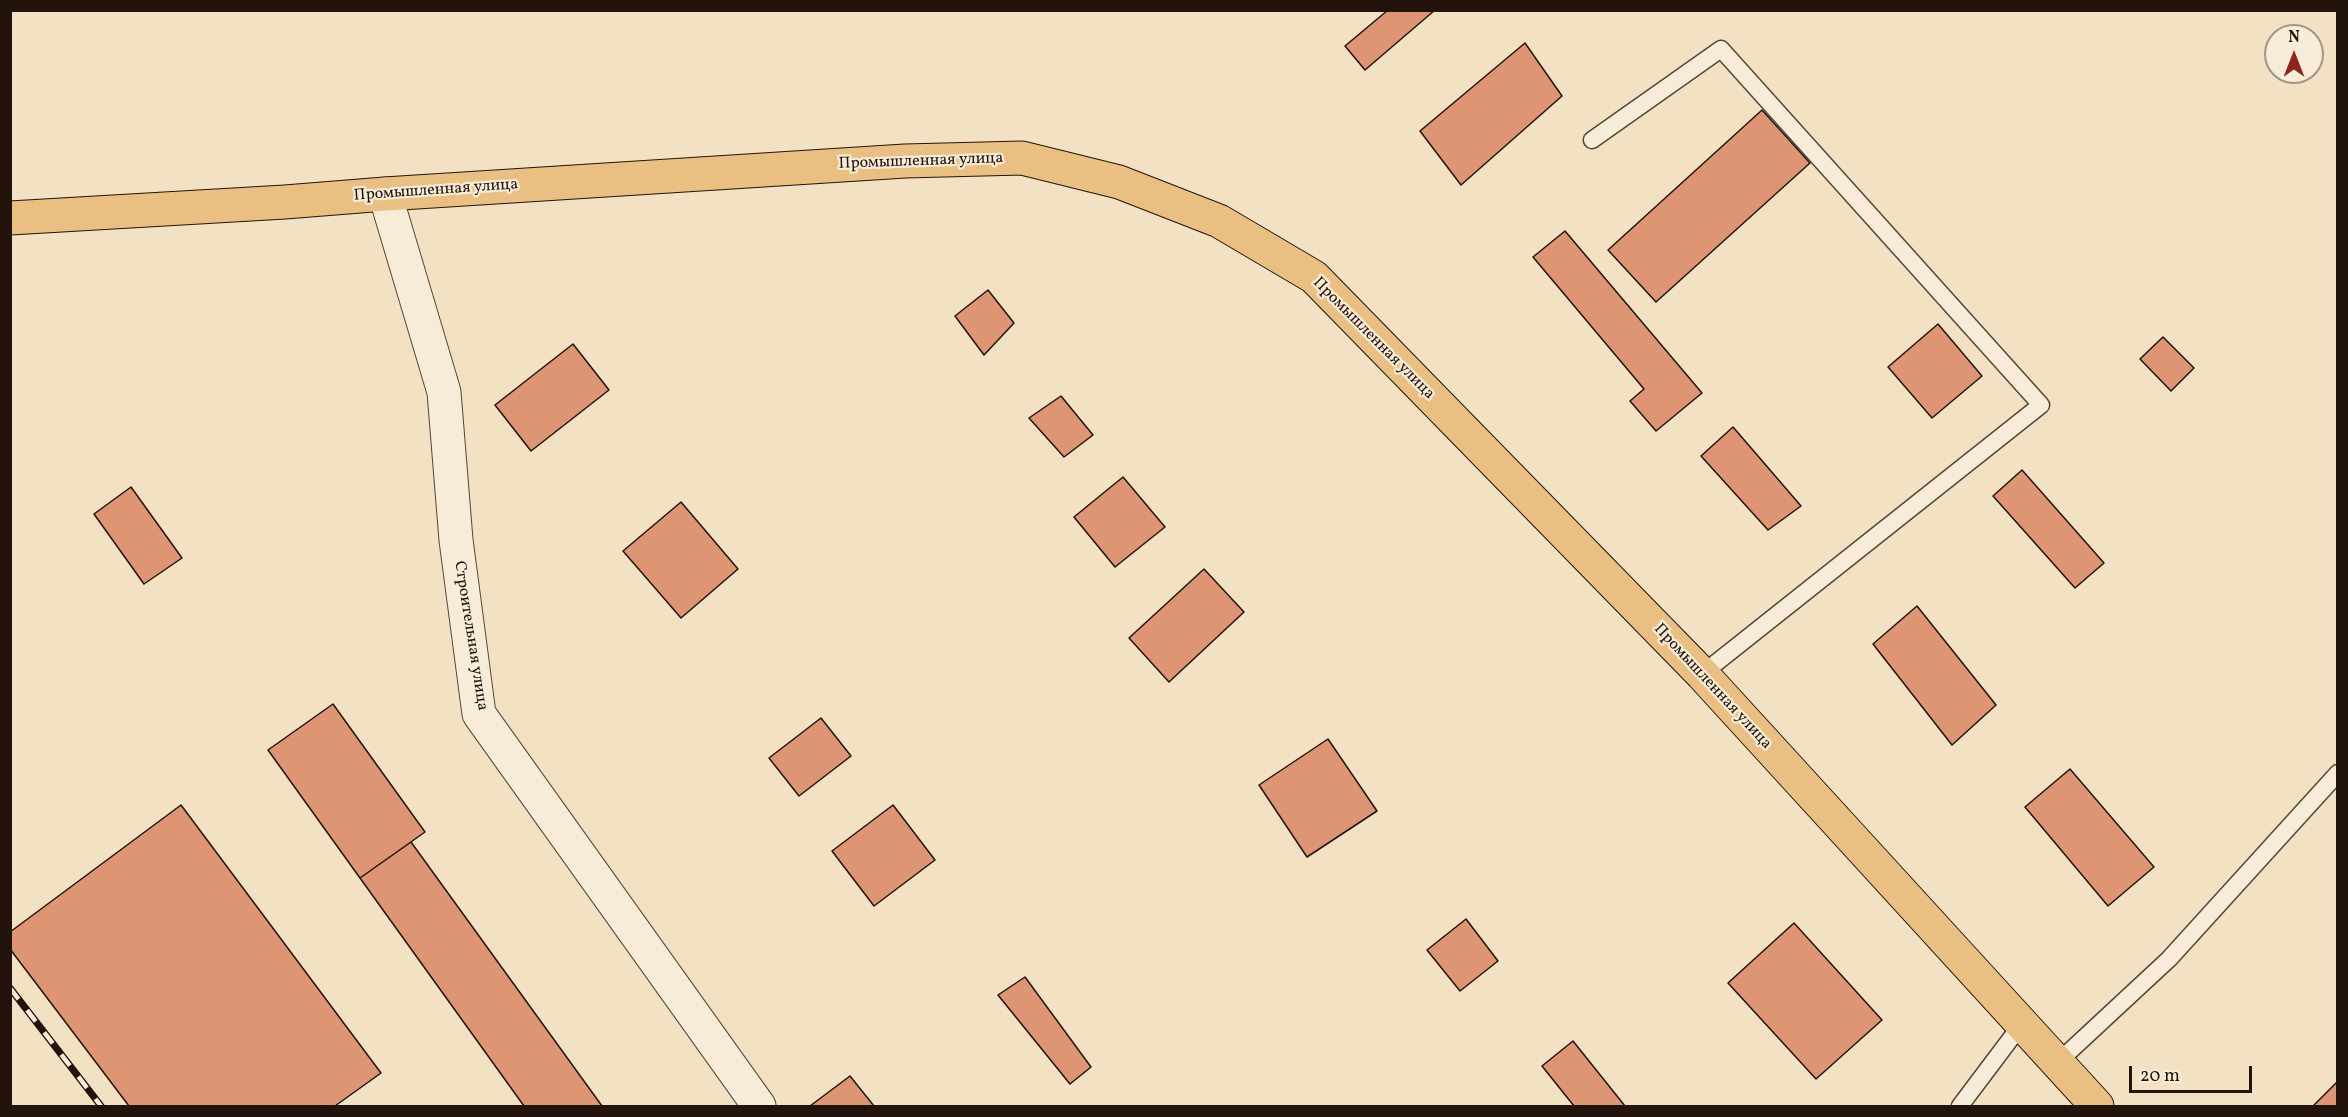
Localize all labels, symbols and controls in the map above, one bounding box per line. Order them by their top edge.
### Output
north arrow [2264,24,2324,84]
text: N [2288,27,2300,49]
street label: Промышленная улица [838,150,1004,174]
street label: Промышленная улица [353,176,519,206]
street label: Промышленная улица [1308,274,1438,404]
street label: Строительная улица [449,560,491,712]
street label: Промышленная улица [1649,620,1775,754]
scale bar [2132,1054,2255,1092]
text: 20 m [2140,1064,2180,1089]

